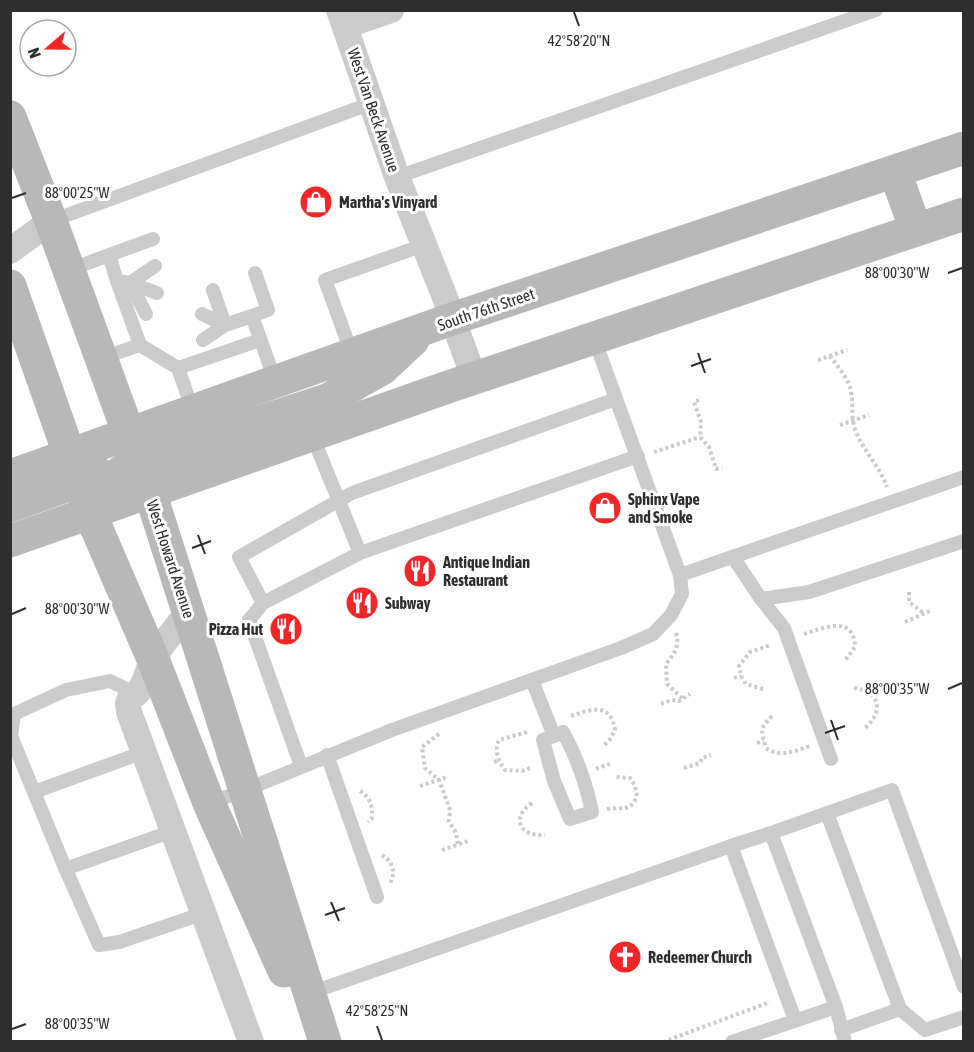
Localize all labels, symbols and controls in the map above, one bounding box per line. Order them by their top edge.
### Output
north arrow [18,18,78,78]
text: 42°58'20"N [548,32,610,49]
text: N [24,46,44,61]
street label: West Van Beck Avenue [344,46,404,174]
text: 88°00'25"W [45,184,109,201]
shop icon: Martha's Vinyard [298,184,334,220]
place label: Martha's Vinyard [339,193,438,211]
text: 88°00'30"W [865,264,929,281]
street label: South 76th Street [435,284,537,334]
shop icon: Sphinx Vape and Smoke [587,490,623,526]
place label: Sphinx Vape and Smoke [628,490,700,526]
street label: West Howard Avenue [143,498,199,620]
restaurant icon: Antique Indian Restaurant [402,553,438,589]
place label: Antique Indian Restaurant [442,553,530,589]
restaurant icon: Subway [344,585,380,621]
place label: Subway [385,594,431,612]
text: 88°00'30"W [45,600,109,617]
restaurant icon: Pizza Hut [268,611,304,647]
place label: Pizza Hut [209,620,263,638]
text: 88°00'35"W [865,680,929,697]
church icon: Redeemer Church [607,939,643,975]
place label: Redeemer Church [648,948,752,966]
text: 42°58'25"N [346,1002,408,1019]
text: 88°00'35"W [45,1015,109,1032]

